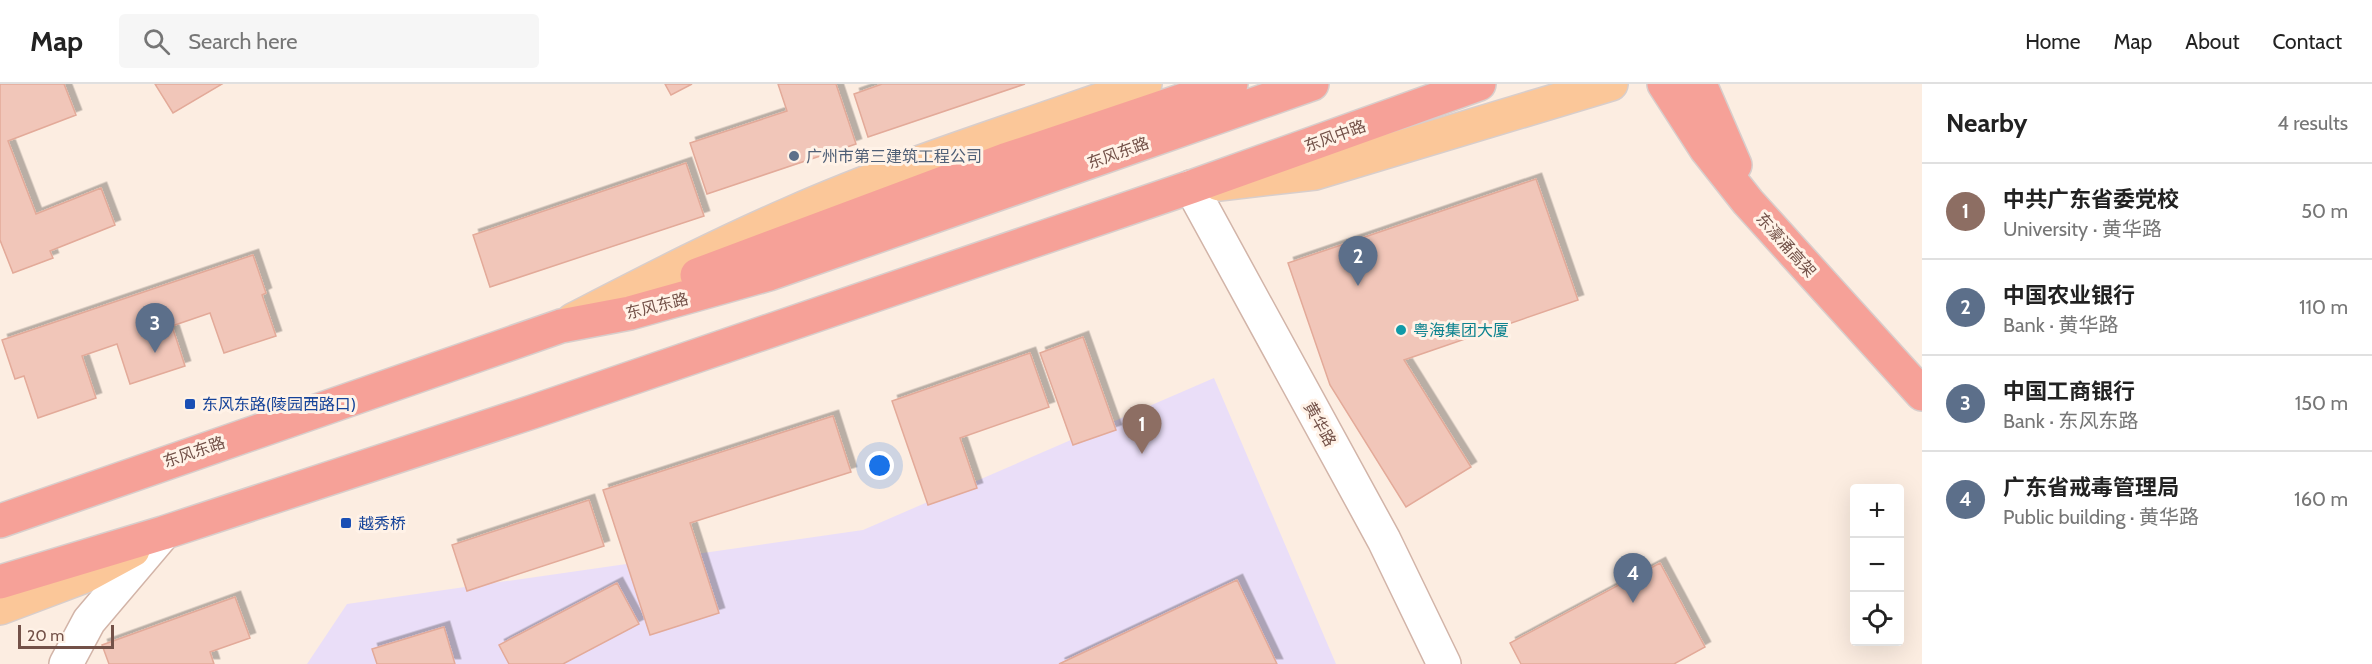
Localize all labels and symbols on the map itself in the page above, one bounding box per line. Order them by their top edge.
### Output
street label: 东风中路 [1302,116,1368,156]
street label: 东风东路 [1085,133,1151,173]
place label: 广州市第三建筑工程公司 [806,147,982,166]
marker: 广州市第三建筑工程公司 [787,149,801,163]
street label: 东濠涌高架 [1752,209,1820,281]
pin: 2 [1338,236,1378,286]
street label: 东风东路 [624,289,690,323]
pin: 3 [136,304,174,353]
place label: 粤海集团大厦 [1413,321,1509,340]
marker: 粤海集团大厦 [1394,323,1408,337]
place label: 东风东路(陵园西路口) [202,395,356,414]
marker: 东风东路(陵园西路口) [183,397,197,411]
street label: 黄华路 [1300,398,1340,450]
pin: 1 [1122,404,1162,454]
street label: 东风东路 [161,433,227,471]
your location [865,451,894,480]
place label: 越秀桥 [358,514,406,533]
marker: 越秀桥 [339,516,353,530]
pin: 4 [1614,554,1652,603]
scale bar [18,622,114,650]

